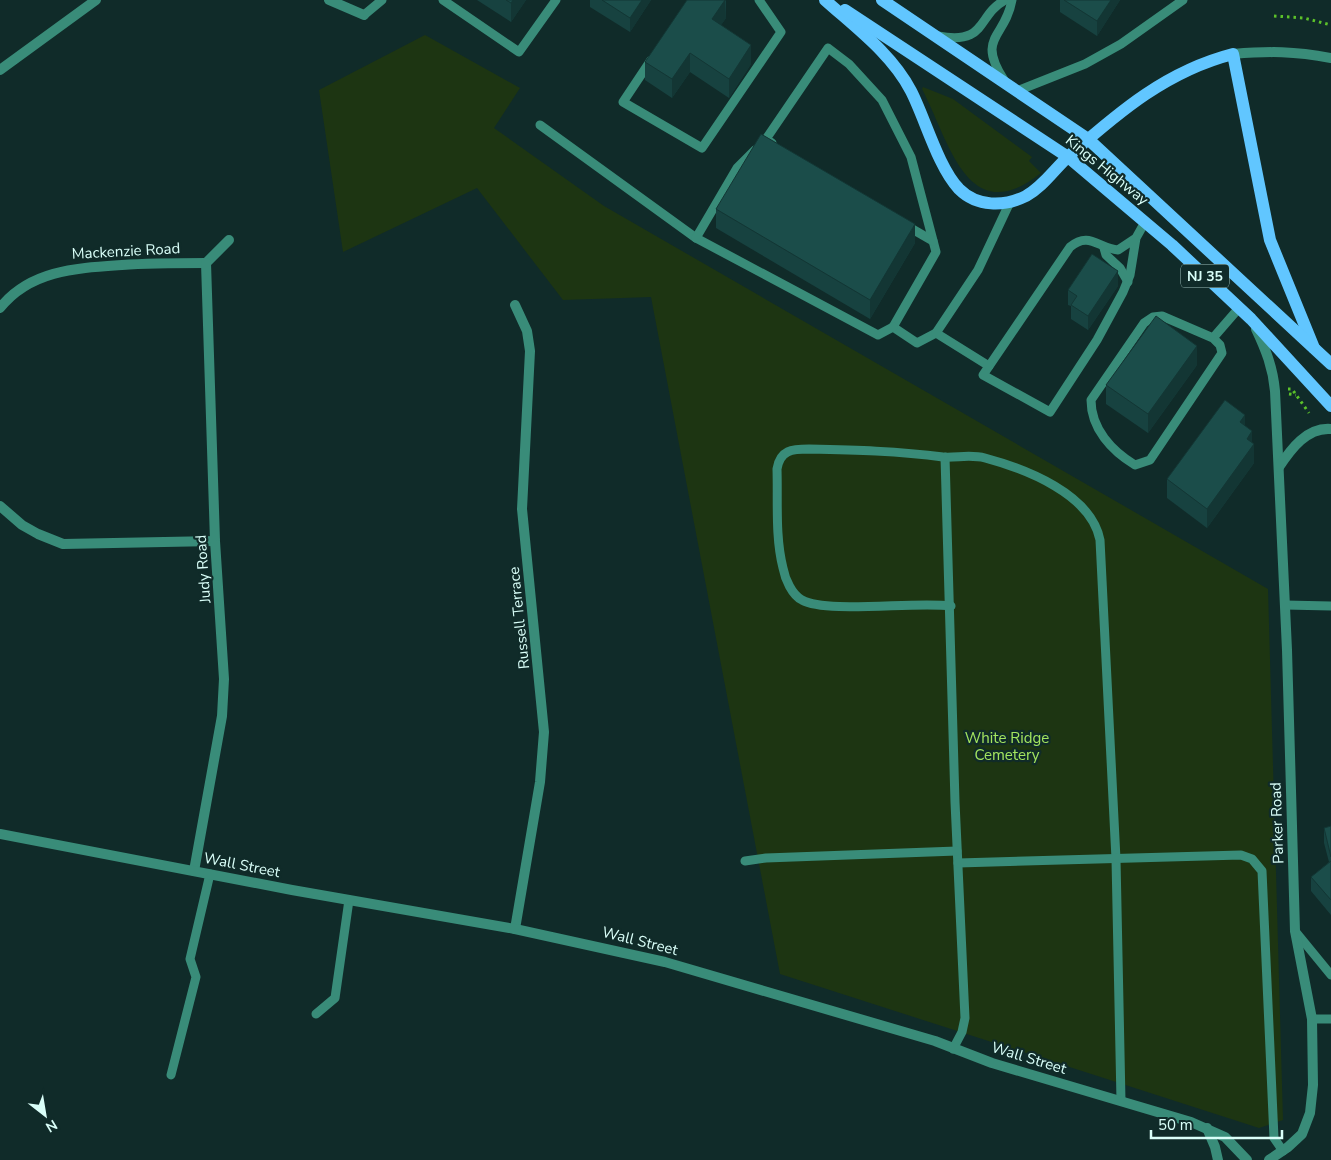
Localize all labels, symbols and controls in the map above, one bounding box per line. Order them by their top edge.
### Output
street label: Kings Highway [1061,130,1153,210]
street label: Mackenzie Road [71,238,181,264]
road number: NJ 35 [1181,264,1229,288]
street label: Judy Road [191,534,215,605]
street label: Russell Terrace [504,566,534,670]
park label: White Ridge Cemetery [965,728,1049,765]
street label: Parker Road [1266,782,1288,864]
street label: Wall Street [202,848,283,882]
street label: Wall Street [600,922,681,960]
street label: Wall Street [989,1037,1070,1079]
north arrow [20,1090,70,1140]
scale bar [1151,1108,1282,1140]
text: N [42,1115,61,1137]
text: 50 m [1158,1115,1193,1135]

